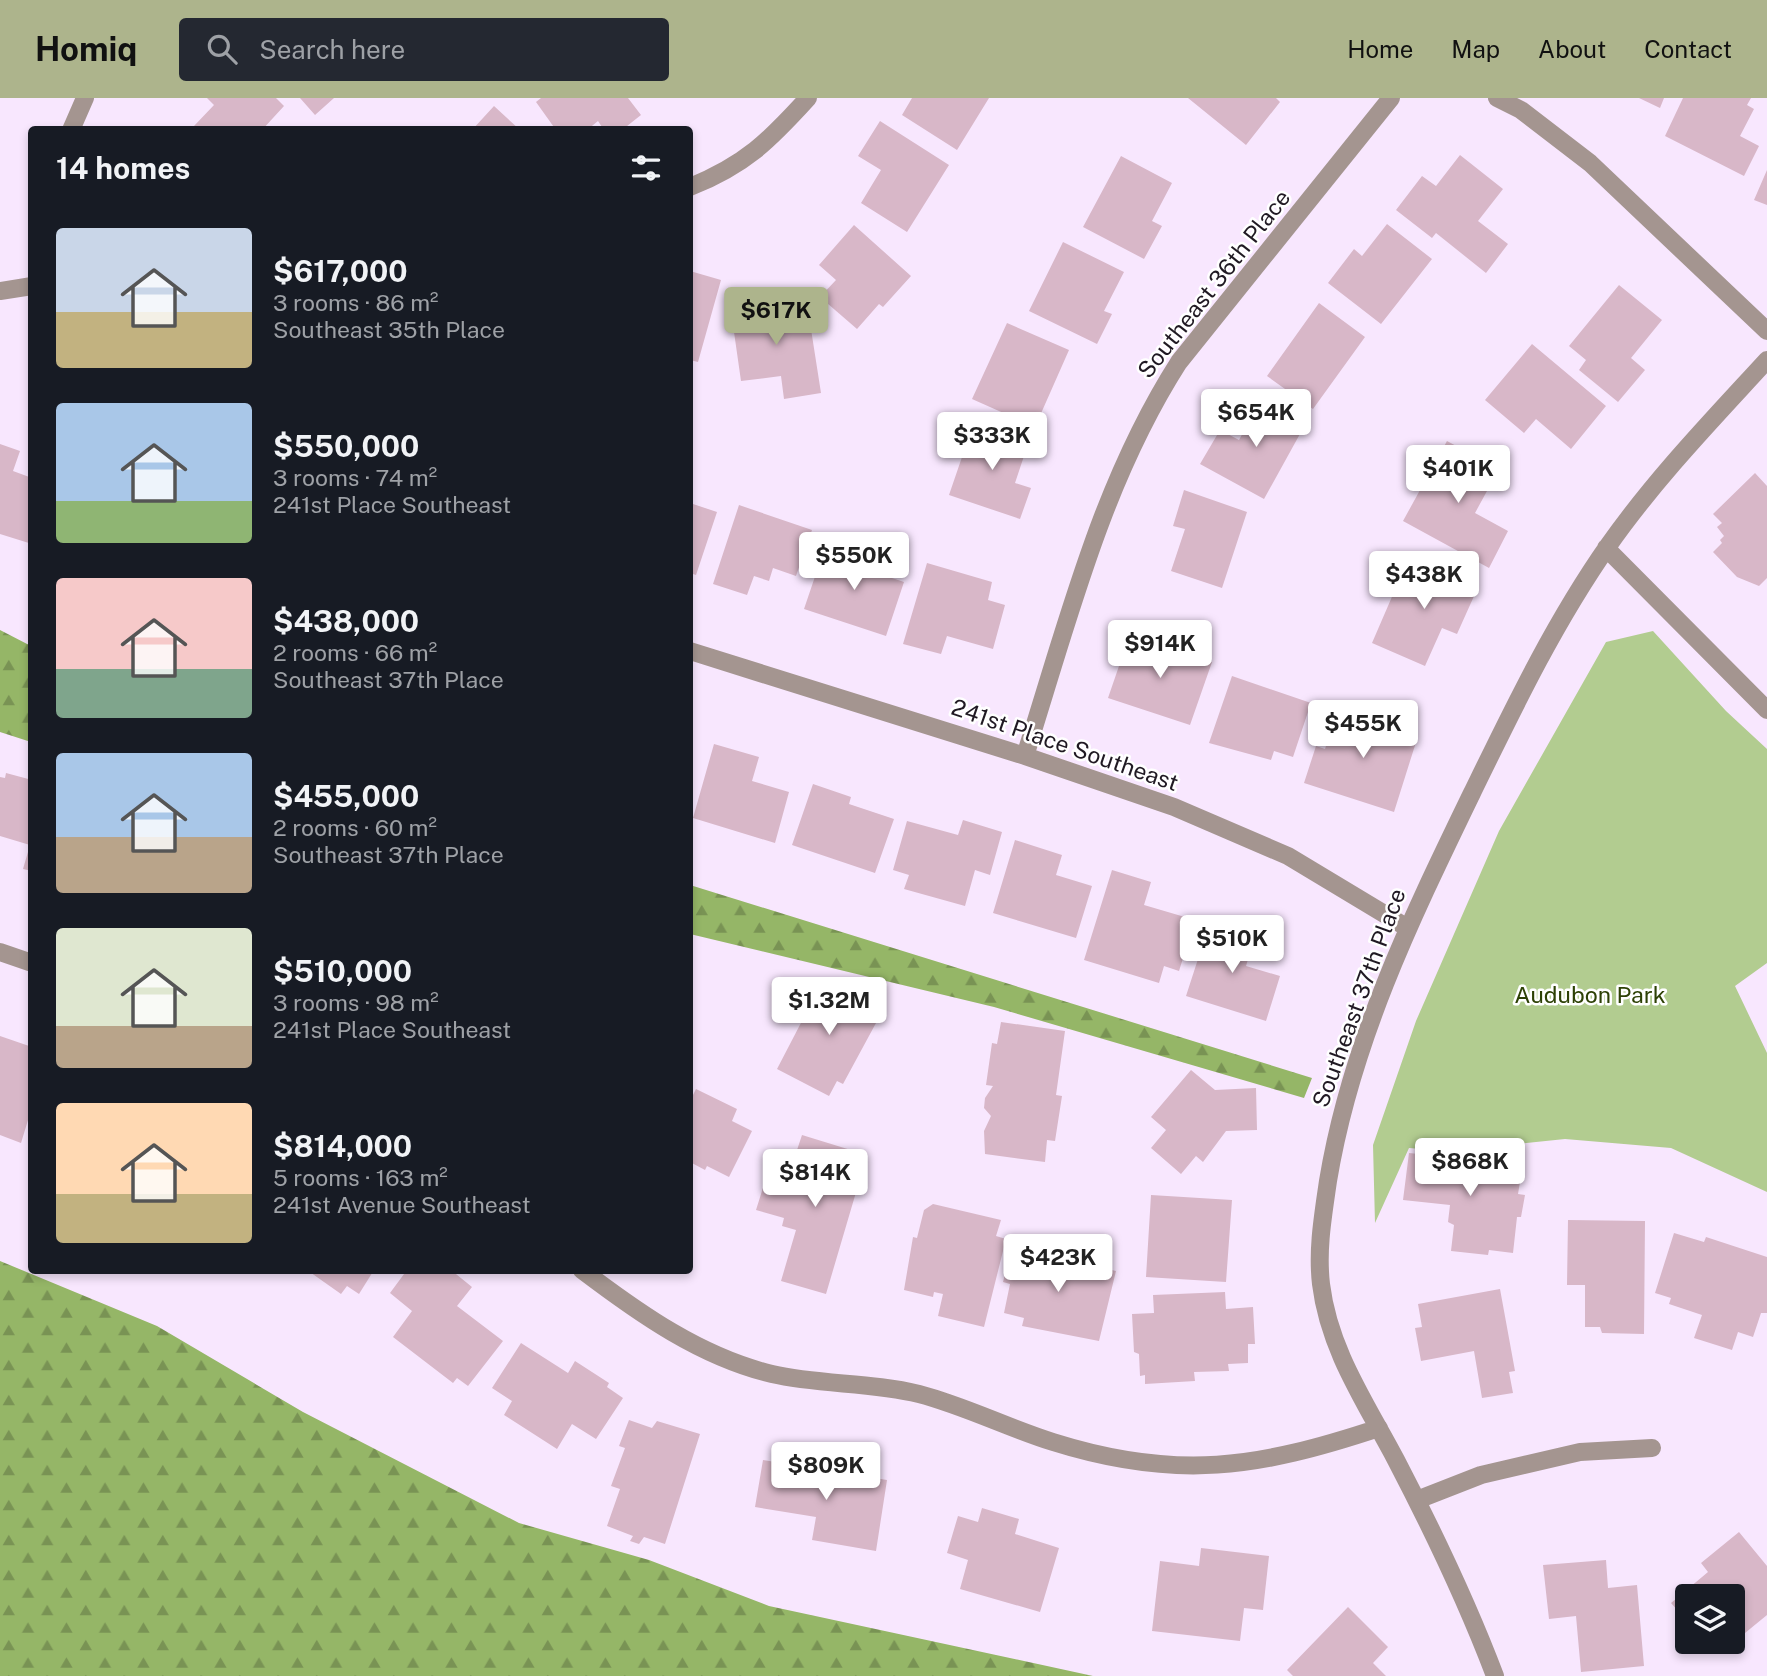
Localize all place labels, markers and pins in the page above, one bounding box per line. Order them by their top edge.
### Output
pin: $617K [727,288,825,347]
pin: $654K [1207,390,1305,449]
pin: $333K [943,412,1041,472]
pin: $401K [1409,446,1507,505]
pin: $550K [805,532,903,592]
pin: $438K [1375,552,1473,611]
pin: $914K [1111,620,1209,680]
pin: $455K [1314,700,1412,760]
pin: $510K [1183,916,1281,975]
pin: $1.32M [772,978,886,1037]
pin: $868K [1421,1138,1519,1198]
pin: $814K [766,1150,864,1209]
pin: $423K [1009,1234,1107,1294]
pin: $809K [777,1442,875,1502]

